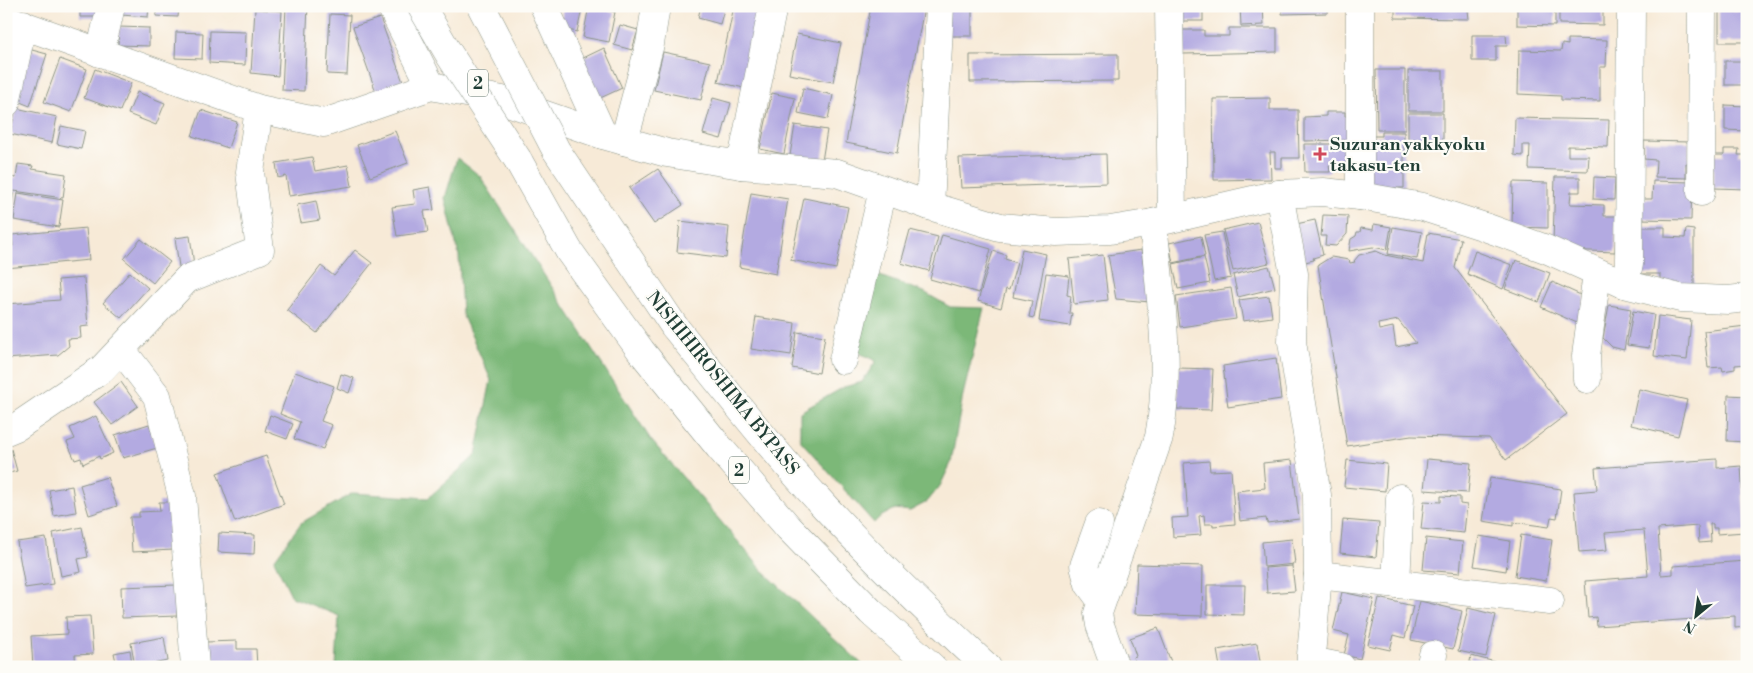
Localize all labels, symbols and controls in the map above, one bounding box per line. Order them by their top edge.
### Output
road number: 2 [468,70,488,96]
place label: Suzuran yakkyoku takasu-ten [1330,133,1485,177]
marker: Suzuran yakkyoku takasu-ten [1314,148,1326,160]
street label: NISHIHIROSHIMA BYPASS [641,287,804,480]
road number: 2 [729,456,749,484]
north arrow [1670,590,1720,640]
text: N [1681,616,1699,637]

